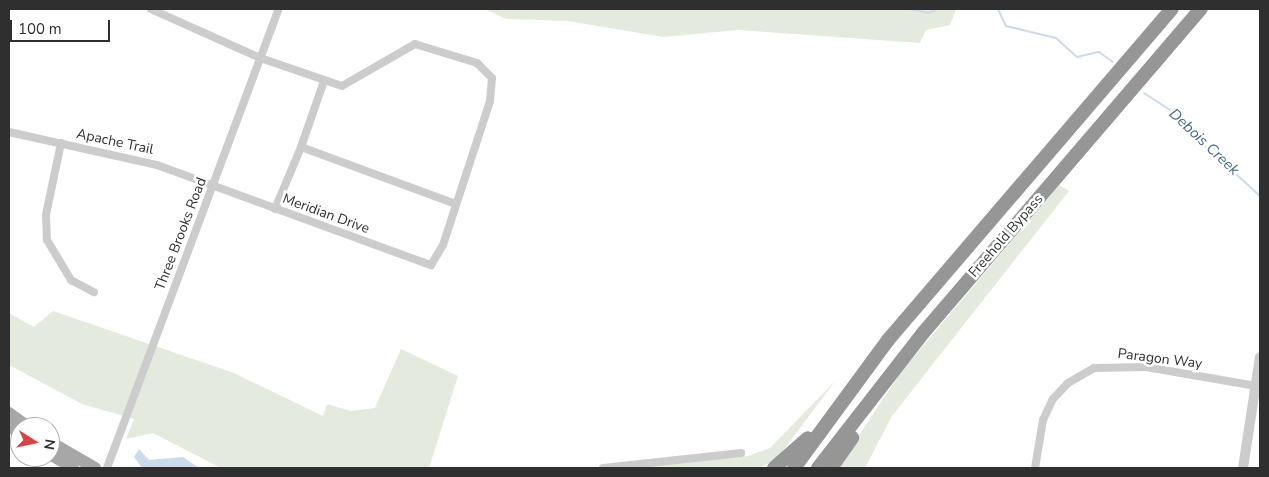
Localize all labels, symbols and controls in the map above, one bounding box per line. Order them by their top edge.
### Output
scale bar [12,10,112,42]
text: 100 m [18,19,62,39]
water label: Debois Creek [1165,105,1243,179]
street label: Apache Trail [75,126,155,158]
street label: Three Brooks Road [152,175,210,293]
street label: Meridian Drive [280,191,372,237]
street label: Freehold Bypass [965,191,1047,281]
street label: Paragon Way [1117,345,1203,373]
north arrow [10,417,60,467]
text: N [39,438,60,451]

